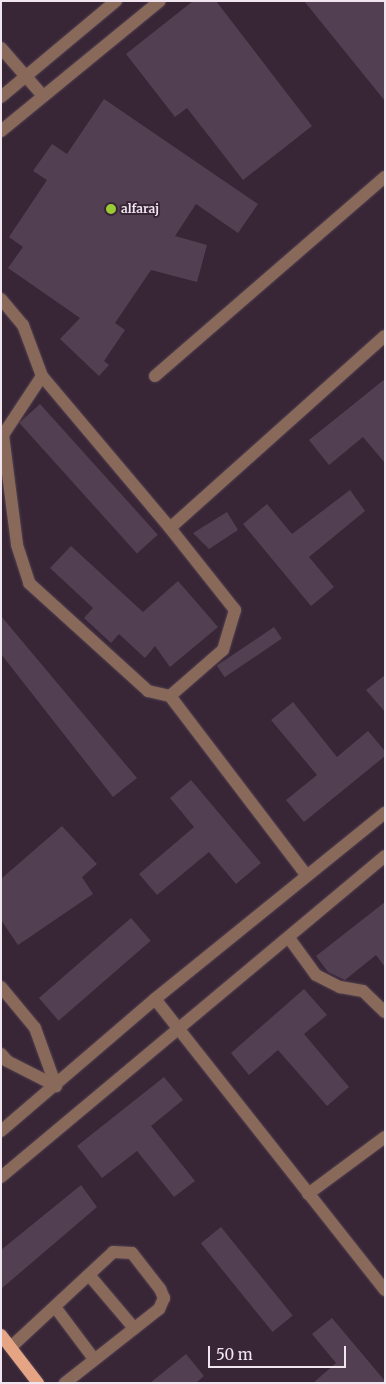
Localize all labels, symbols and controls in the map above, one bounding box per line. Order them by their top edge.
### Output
place label: alfaraj [121,202,159,216]
marker: alfaraj [105,203,117,215]
scale bar [211,1336,348,1368]
text: 50 m [216,1345,253,1364]

